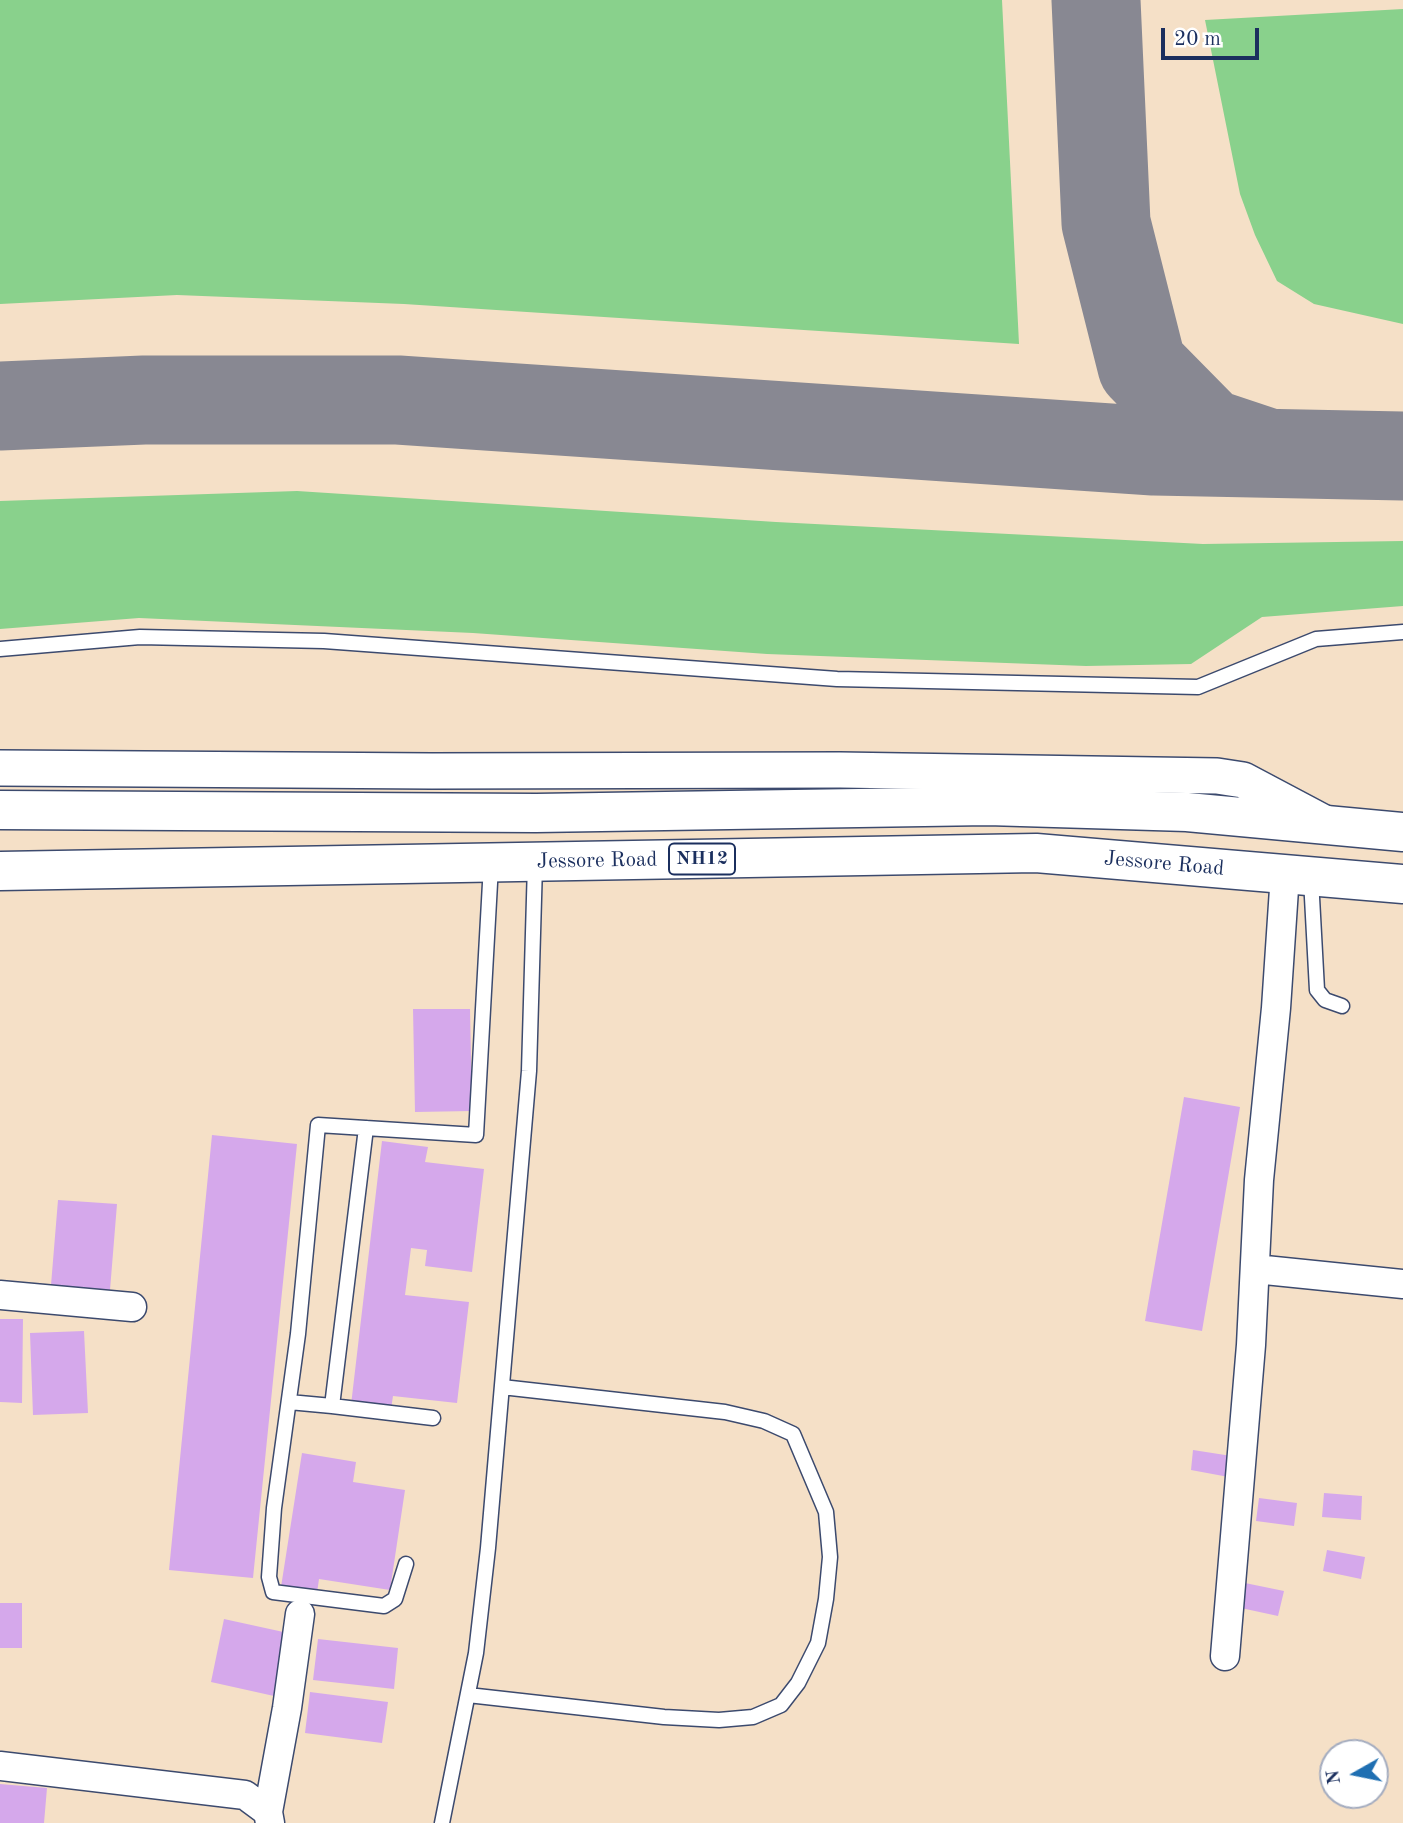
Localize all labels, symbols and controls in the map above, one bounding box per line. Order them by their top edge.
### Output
scale bar [1165,14,1263,58]
text: 20 m [1174,29,1221,50]
road number: NH12 [669,844,735,874]
street label: Jessore Road [1103,846,1225,882]
street label: Jessore Road [536,847,658,875]
north arrow [1319,1739,1389,1809]
text: N [1324,1768,1345,1786]

